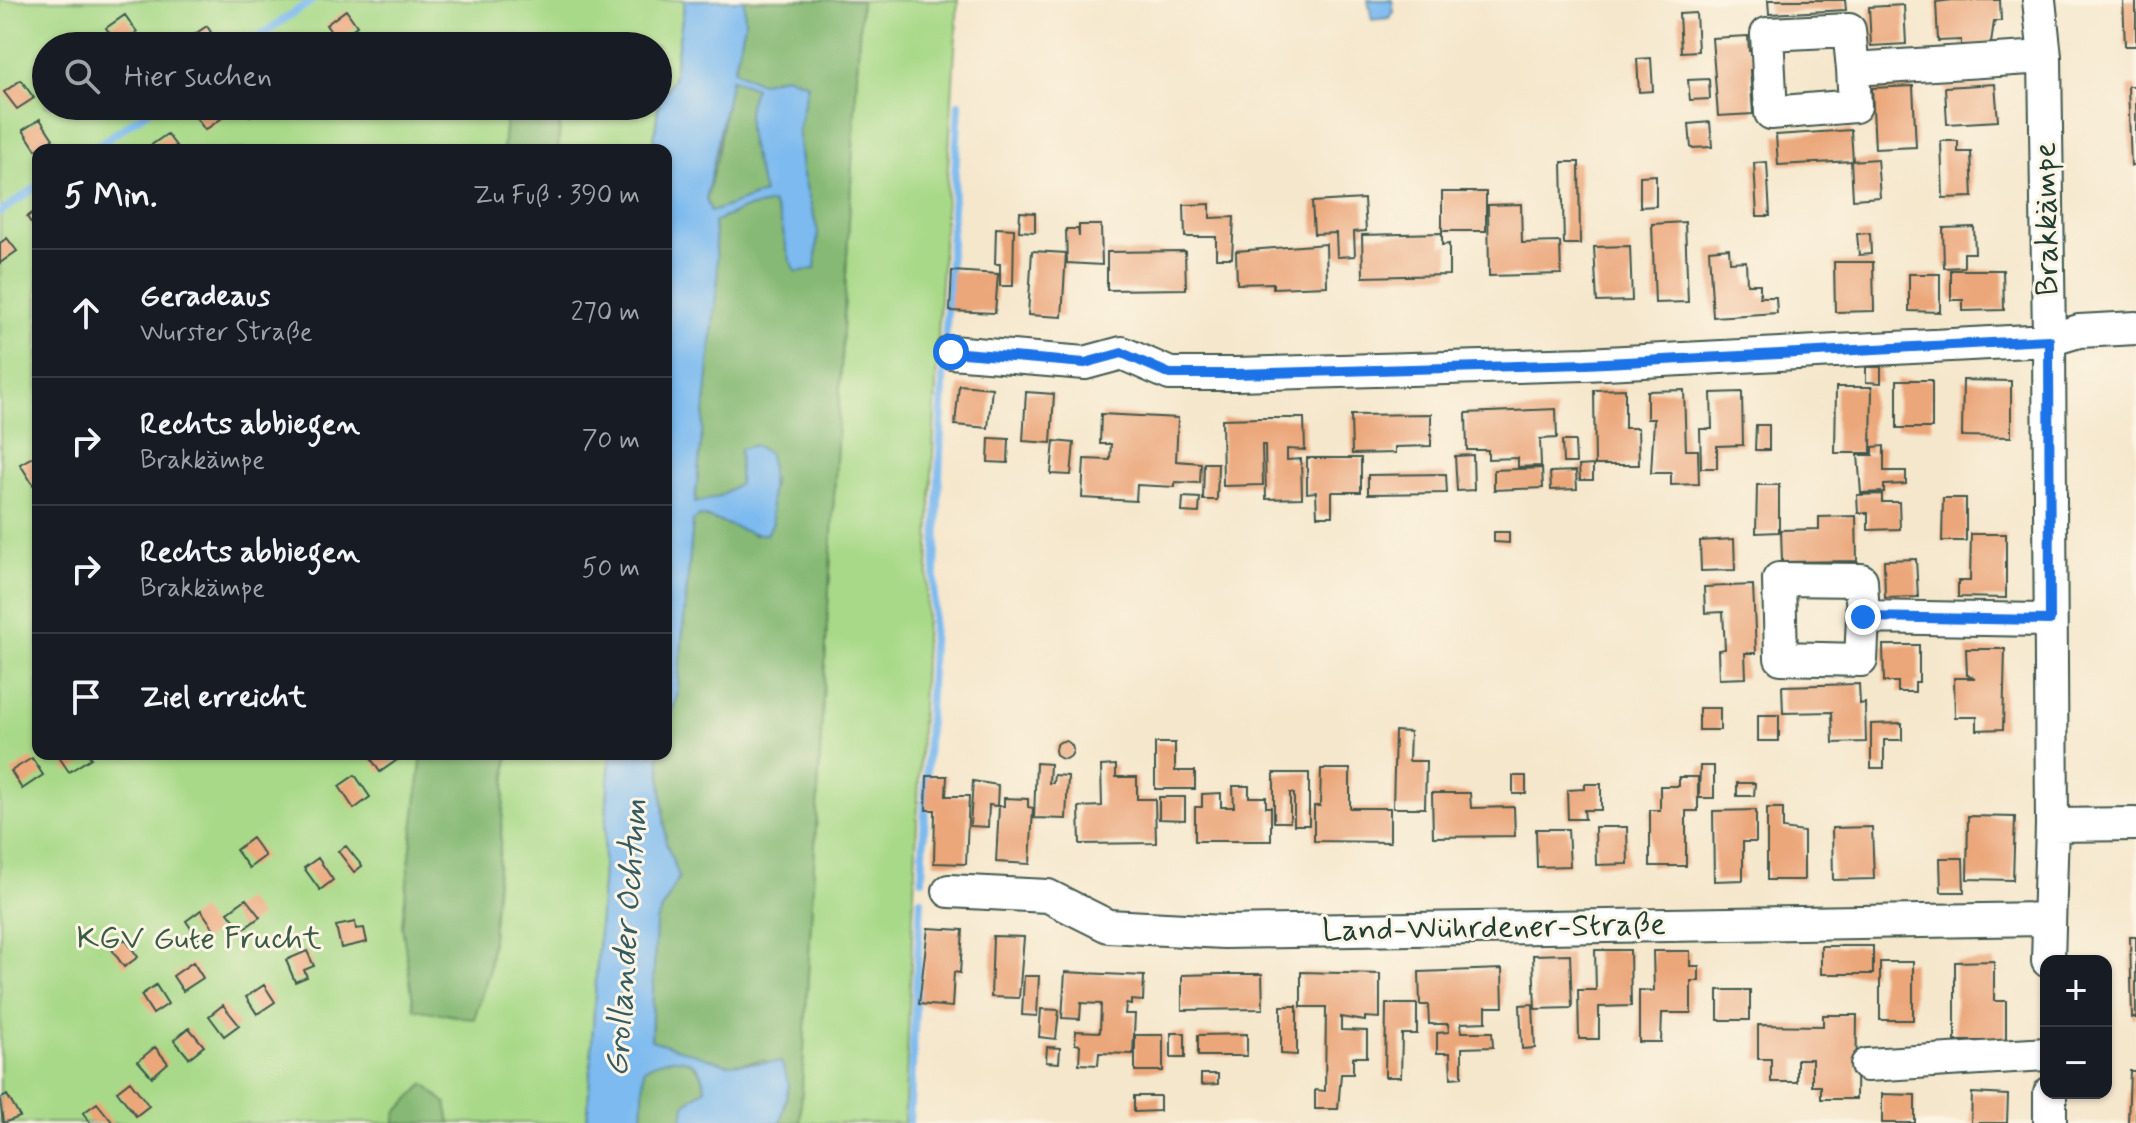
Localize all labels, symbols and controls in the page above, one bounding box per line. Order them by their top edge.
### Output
search box [32,32,672,120]
icon: search [60,54,104,98]
text: Hier suchen [124,57,272,96]
street label: Brakkämpe [2025,142,2069,296]
text: 5 Min. [64,174,157,219]
text: Zu Fuß · 390 m [473,179,640,213]
text: Geradeaus [140,277,270,316]
icon: ahead [64,291,108,335]
text: 270 m [571,296,640,330]
text: Wurster Straße [140,316,312,350]
route start [933,334,969,370]
text: Rechts abbiegen [140,405,360,444]
icon: right [64,419,108,463]
text: 70 m [582,424,640,458]
text: Brakkämpe [140,444,265,478]
text: Rechts abbiegen [140,533,360,572]
icon: right [64,547,108,591]
text: 50 m [582,552,640,586]
text: Brakkämpe [140,572,265,606]
route end [1845,599,1881,635]
icon: arrive [64,675,108,719]
text: Ziel erreicht [140,678,306,717]
water label: Grollander Ochtum [595,797,659,1079]
street label: Land-Wührdener-Straße [1322,904,1666,952]
park label: KGV Gute Frucht [76,918,322,960]
map controls [2040,955,2112,1099]
button: + [2040,955,2112,1027]
button: − [2040,1027,2112,1099]

